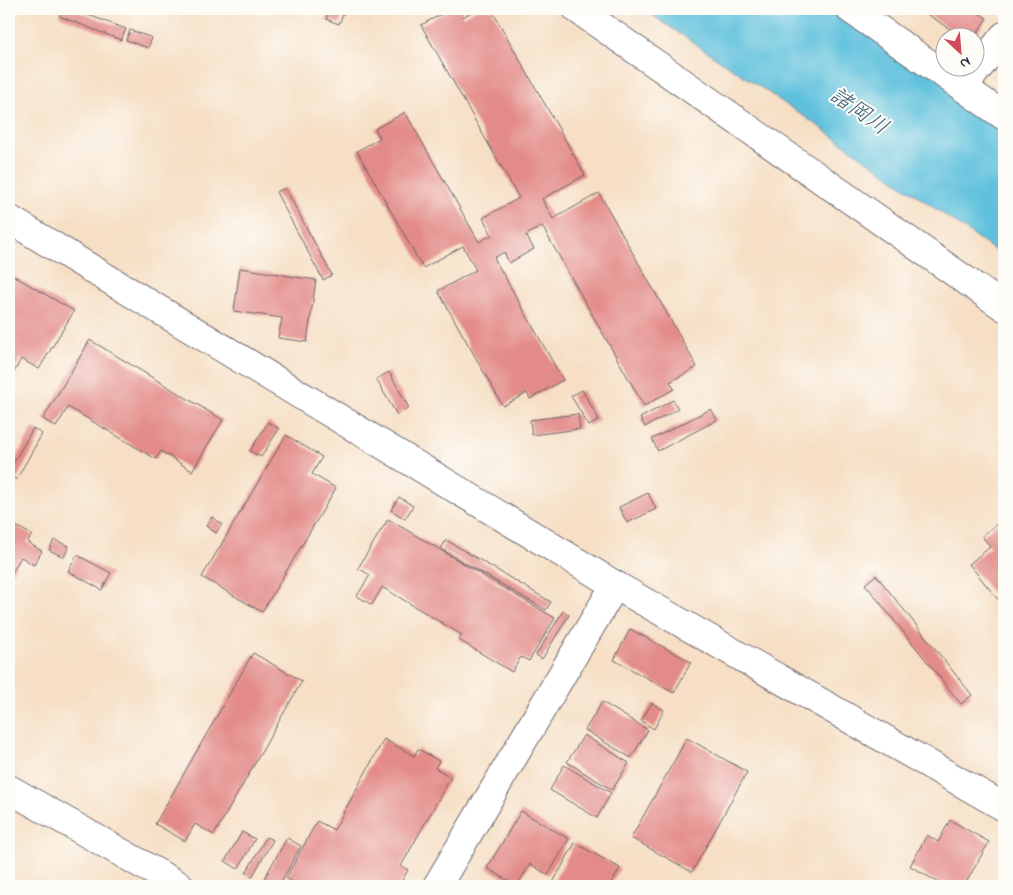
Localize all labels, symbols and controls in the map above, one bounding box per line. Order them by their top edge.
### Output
north arrow [936,28,986,78]
text: N [956,51,974,74]
water label: 諸岡川 [822,80,894,144]

